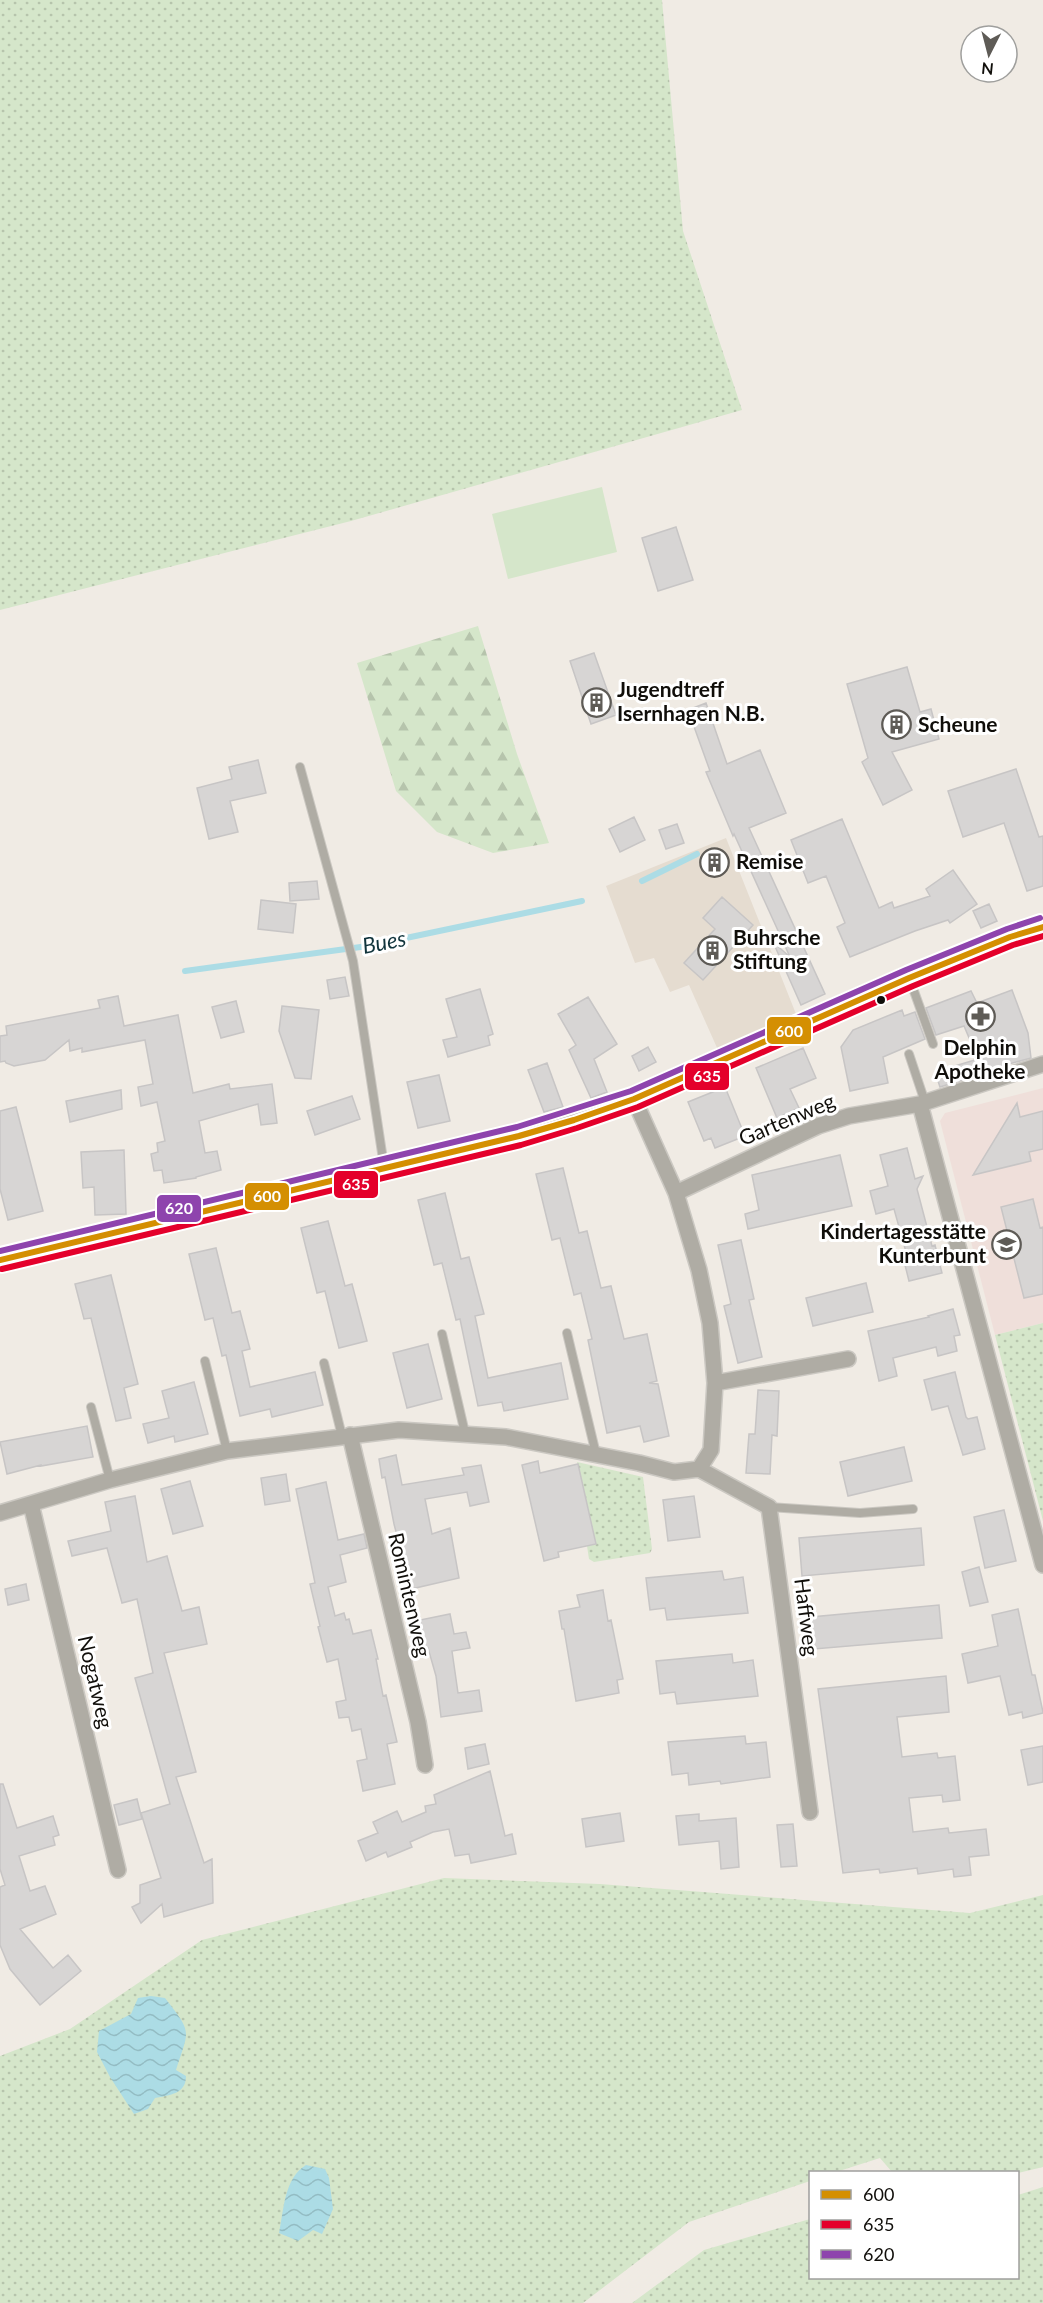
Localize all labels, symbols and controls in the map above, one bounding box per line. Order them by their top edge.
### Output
north arrow [959,24,1019,84]
text: N [980,59,995,80]
place label: Jugendtreff Isernhagen N.B. [617,676,765,725]
building icon: Jugendtreff Isernhagen N.B. [580,686,612,718]
building icon: Scheune [881,709,913,741]
place label: Scheune [918,711,998,736]
building icon: Remise [699,846,731,878]
place label: Remise [736,848,803,873]
water label: Bues [360,924,408,959]
place label: Buhrsche Stiftung [733,924,821,973]
building icon: Buhrsche Stiftung [696,934,728,966]
unlabelled marker [875,994,887,1006]
pharmacy icon: Delphin Apotheke [964,1001,996,1033]
line badge: 600 [766,1016,812,1045]
text: 600 [775,1021,803,1040]
place label: Delphin Apotheke [933,1034,1026,1083]
line badge: 635 [684,1062,730,1091]
text: 635 [693,1066,721,1085]
street label: Gartenweg [735,1087,838,1150]
line badge: 635 [333,1170,379,1199]
text: 635 [342,1174,370,1193]
line badge: 600 [244,1182,290,1211]
text: 600 [253,1186,281,1205]
line badge: 620 [156,1194,202,1223]
text: 620 [165,1198,193,1217]
place label: Kindertagesstätte Kunterbunt [820,1218,986,1267]
school or university icon: Kindertagesstätte Kunterbunt [991,1228,1023,1260]
street label: Romintenweg [384,1530,437,1659]
street label: Haffweg [790,1576,825,1657]
street label: Nogatweg [74,1633,119,1731]
legend [809,2171,1019,2279]
text: 600 [863,2183,894,2205]
text: 635 [863,2213,894,2235]
text: 620 [863,2243,894,2265]

